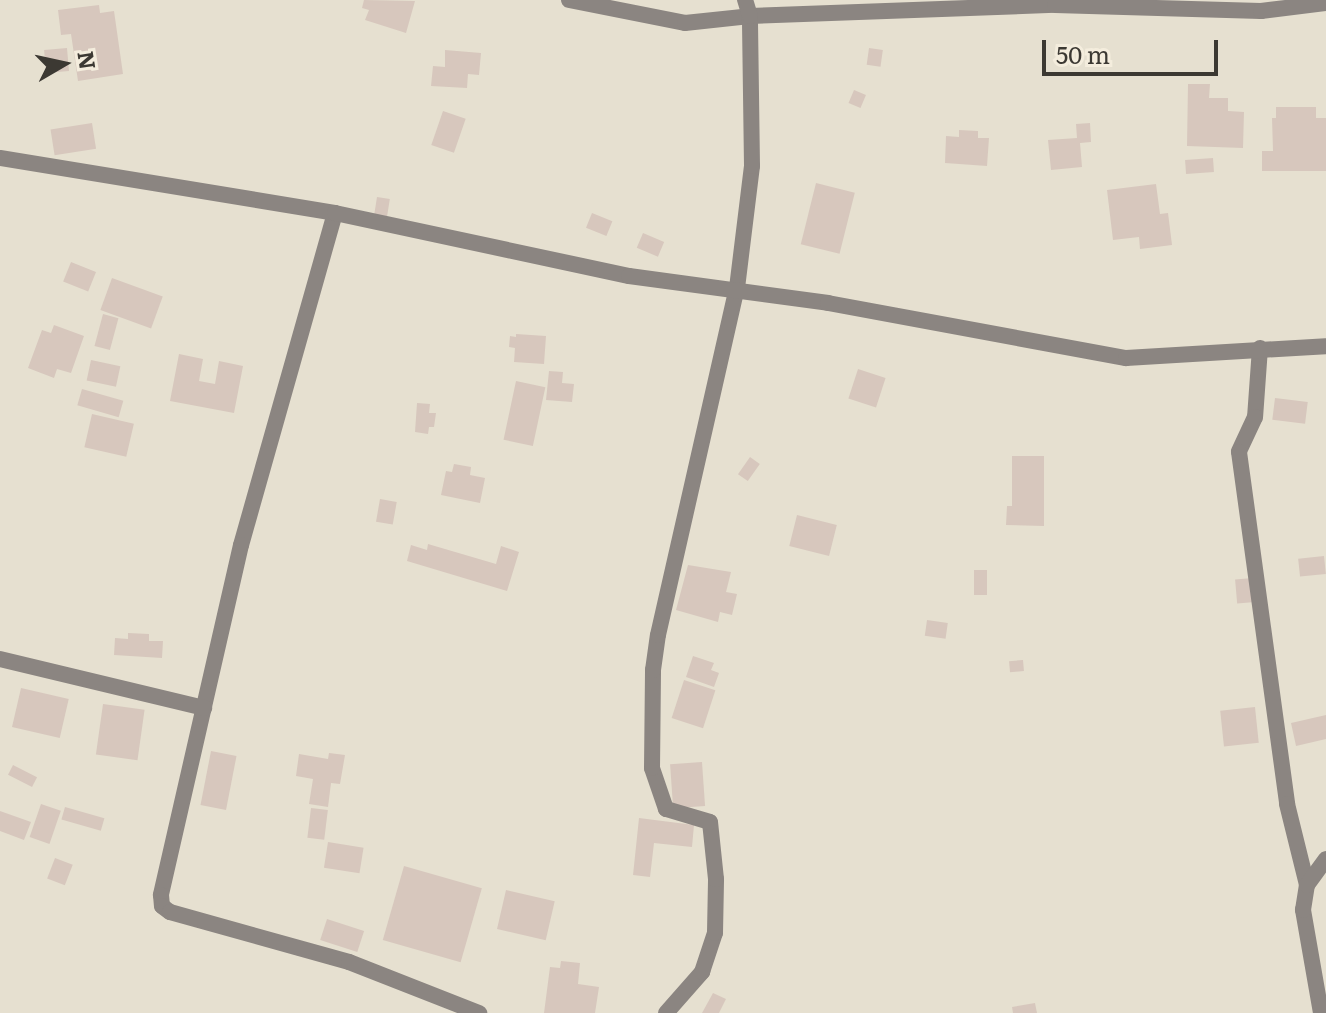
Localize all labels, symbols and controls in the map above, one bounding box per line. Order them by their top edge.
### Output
north arrow [24,24,104,104]
scale bar [1046,24,1222,74]
text: 50 m [1056,36,1110,71]
text: N [70,48,106,72]

